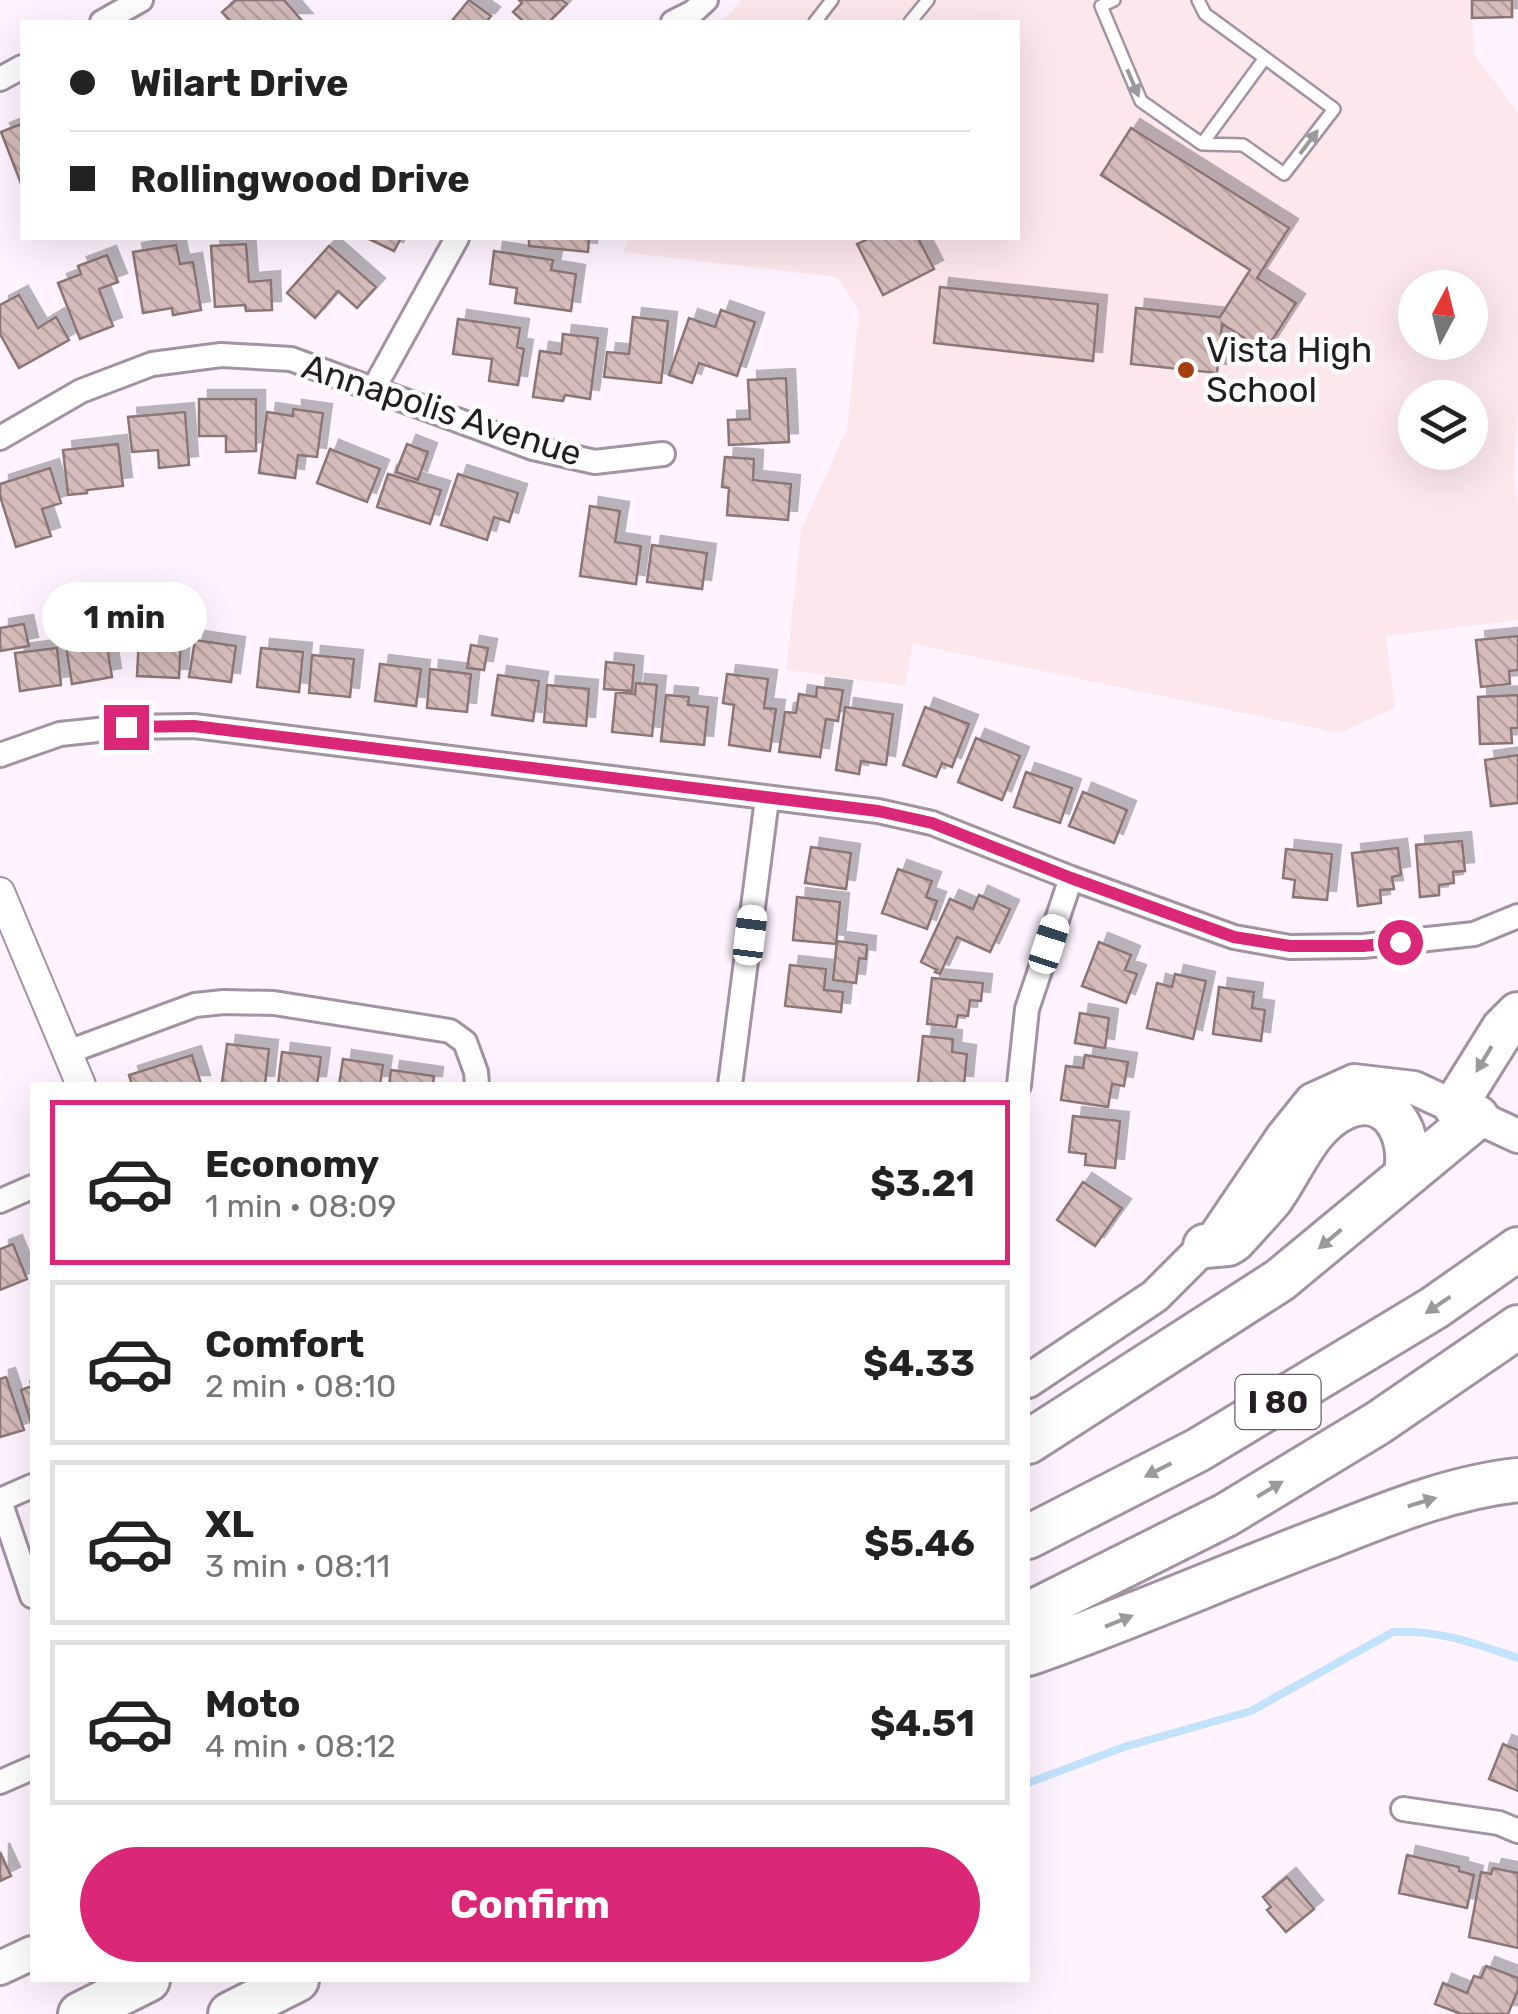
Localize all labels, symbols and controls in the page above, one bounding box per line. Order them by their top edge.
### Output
text: Wilart Drive [130,60,349,106]
one-way arrow [1126,68,1142,98]
one-way arrow [1298,129,1319,155]
text: Rollingwood Drive [130,156,470,202]
north arrow [1398,270,1488,360]
map controls [1398,270,1488,470]
place label: Vista High School [1206,329,1372,411]
street label: Annapolis Avenue [297,345,587,475]
marker: Vista High School [1175,359,1197,381]
button: layers [1398,380,1488,470]
callout: 1 min [44,582,208,652]
text: 1 min [84,598,165,636]
route end [104,705,149,750]
car [731,903,769,967]
car [1025,911,1073,977]
route start [1378,920,1423,965]
one-way arrow [1476,1045,1494,1073]
icon: car [85,1138,175,1228]
text: Economy [205,1141,379,1187]
text: $3.21 [870,1160,975,1206]
text: 1 min · 08:09 [205,1187,397,1225]
one-way arrow [1317,1227,1342,1249]
one-way arrow [1424,1295,1451,1313]
icon: car [85,1318,175,1408]
text: Comfort [205,1321,364,1367]
text: $4.33 [863,1340,975,1386]
text: 2 min · 08:10 [205,1367,396,1405]
road number: I 80 [1236,1375,1320,1429]
one-way arrow [1144,1461,1173,1478]
one-way arrow [1255,1481,1284,1498]
one-way arrow [1407,1494,1437,1509]
icon: car [85,1498,175,1588]
text: XL [205,1501,254,1547]
text: $5.46 [864,1520,975,1566]
text: 3 min · 08:11 [205,1547,390,1585]
one-way arrow [1104,1613,1134,1629]
icon: car [85,1678,175,1768]
text: Moto [205,1681,301,1727]
text: $4.51 [870,1700,975,1746]
text: 4 min · 08:12 [205,1727,396,1765]
button: Confirm [80,1847,980,1962]

